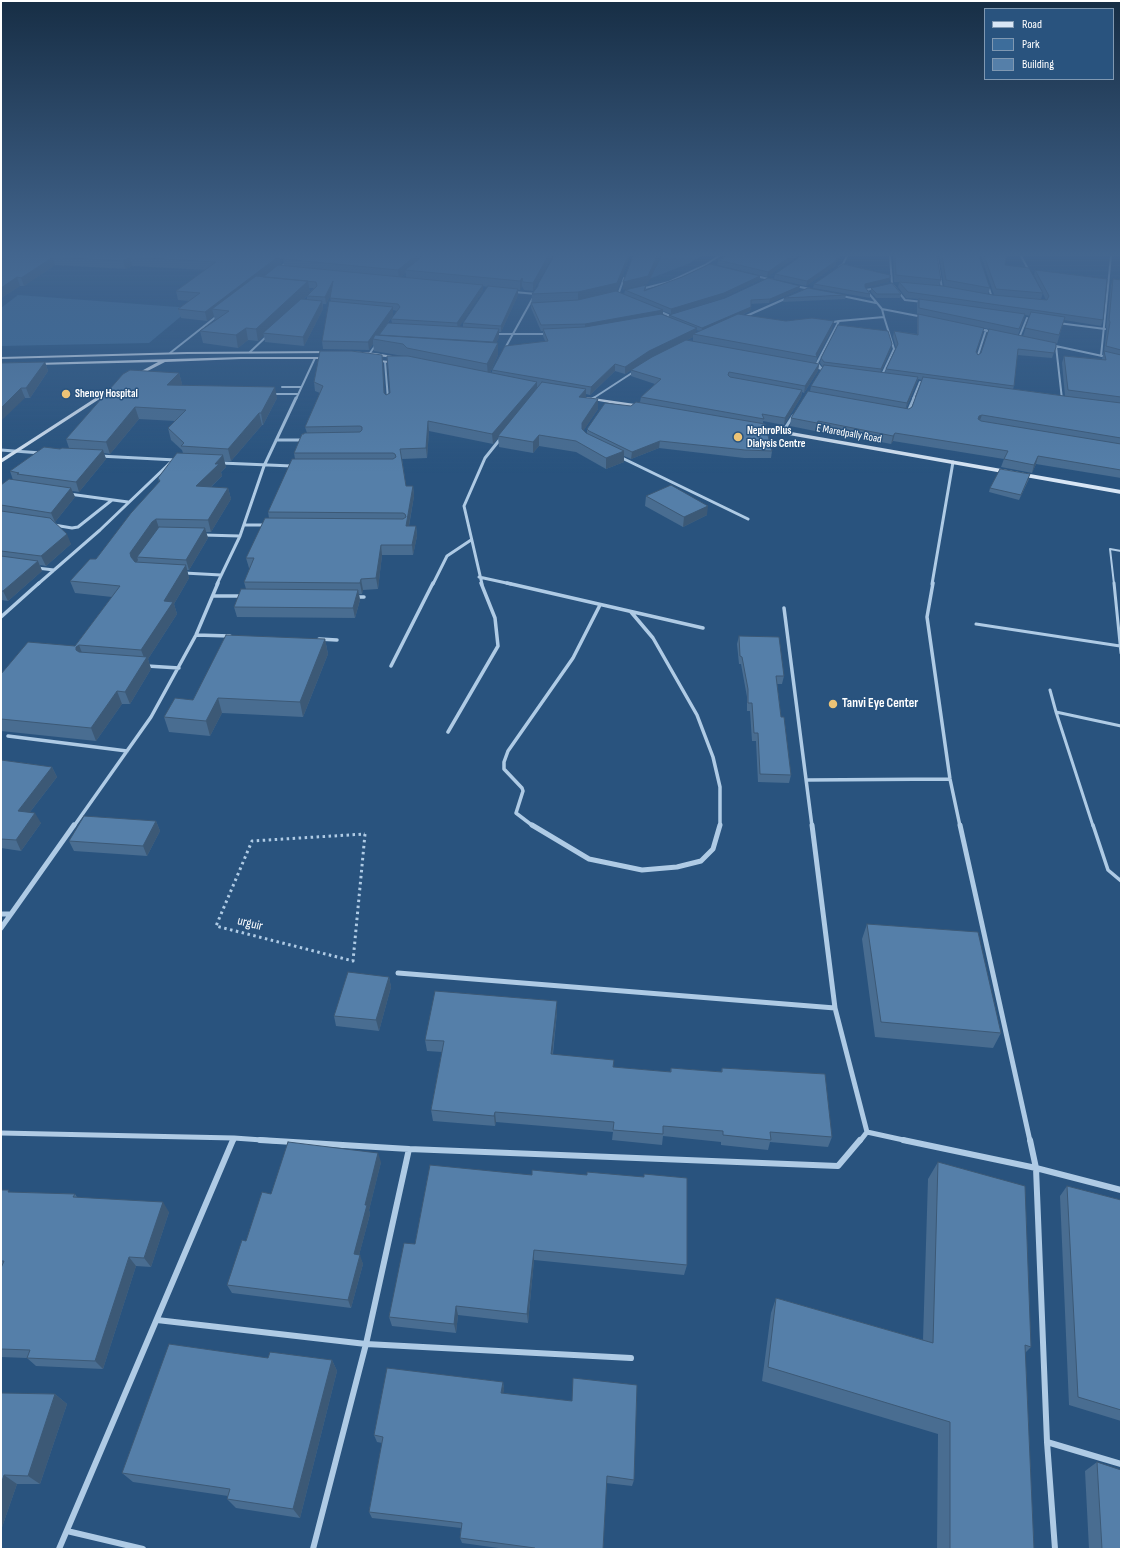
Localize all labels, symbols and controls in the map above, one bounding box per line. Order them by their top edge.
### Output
legend [984,8,1114,80]
text: Road [1022,17,1042,32]
text: Park [1022,37,1040,52]
text: Building [1022,57,1054,72]
place label: Shenoy Hospital [75,387,138,401]
marker: Shenoy Hospital [60,388,72,400]
street label: E Maredpally Road [815,422,883,446]
place label: NephroPlus Dialysis Centre [747,424,805,450]
marker: NephroPlus Dialysis Centre [732,431,744,443]
place label: Tanvi Eye Center [842,696,918,712]
marker: Tanvi Eye Center [827,698,839,710]
street label: urguir [236,913,264,935]

